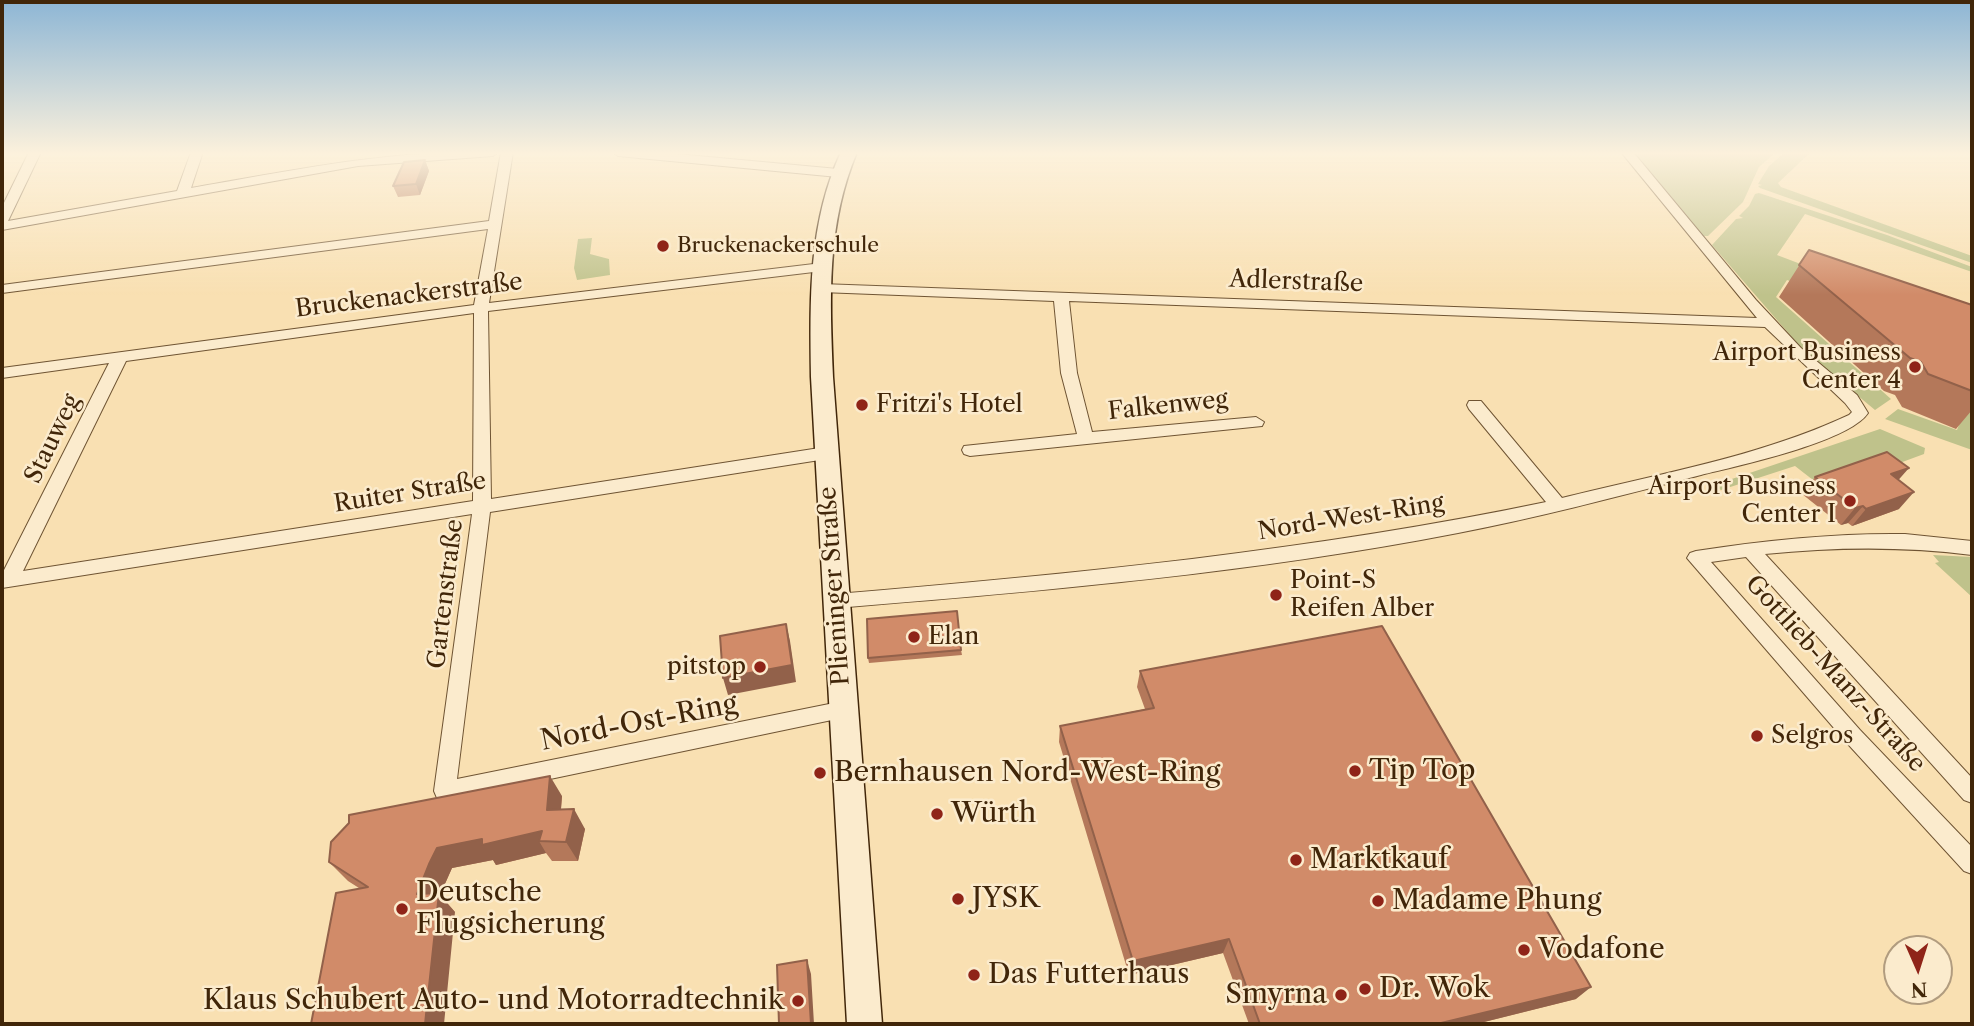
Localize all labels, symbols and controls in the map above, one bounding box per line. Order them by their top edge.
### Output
place label: Bruckenackerschule [677,233,879,259]
marker: Bruckenackerschule [655,238,671,254]
street label: Adlerstraße [1228,265,1364,299]
street label: Bruckenackerstraße [294,268,524,324]
place label: Airport Business Center 4 [1713,339,1901,395]
marker: Airport Business Center 4 [1907,359,1923,375]
street label: Falkenweg [1107,385,1229,427]
street label: Stauweg [19,390,87,488]
place label: Fritzi's Hotel [876,391,1023,419]
marker: Fritzi's Hotel [854,397,870,413]
street label: Ruiter Straße [332,467,488,519]
place label: Airport Business Center I [1648,473,1836,529]
street label: Plieninger Straße [814,486,856,686]
street label: Nord-West-Ring [1256,489,1446,547]
marker: Airport Business Center I [1842,493,1858,509]
street label: Gartenstraße [423,518,469,670]
place label: Point-S Reifen Alber [1290,567,1434,623]
street label: Gottlieb-Manz-Straße [1739,570,1931,778]
marker: Point-S Reifen Alber [1268,587,1284,603]
place label: Elan [928,623,979,651]
marker: Elan [906,629,922,645]
place label: pitstop [667,653,746,681]
marker: pitstop [752,659,768,675]
street label: Nord-Ost-Ring [538,687,740,759]
place label: Selgros [1771,722,1854,750]
marker: Selgros [1749,728,1765,744]
place label: Tip Top [1369,754,1475,788]
place label: Bernhausen Nord-West-Ring [834,756,1220,790]
marker: Tip Top [1347,763,1363,779]
marker: Bernhausen Nord-West-Ring [812,765,828,781]
place label: Würth [951,797,1036,831]
marker: Würth [929,806,945,822]
place label: Marktkauf [1310,843,1448,877]
marker: Marktkauf [1288,852,1304,868]
place label: Deutsche Flugsicherung [416,876,604,942]
place label: JYSK [972,882,1040,916]
place label: Madame Phung [1392,884,1601,918]
marker: JYSK [950,891,966,907]
marker: Madame Phung [1370,893,1386,909]
marker: Deutsche Flugsicherung [394,901,410,917]
place label: Vodafone [1538,933,1665,967]
north arrow [1883,935,1953,1005]
marker: Vodafone [1516,942,1532,958]
place label: Das Futterhaus [988,958,1189,992]
marker: Das Futterhaus [966,967,982,983]
place label: Dr. Wok [1379,972,1489,1006]
place label: Smyrna [1225,978,1327,1012]
text: N [1910,978,1928,1001]
marker: Dr. Wok [1357,981,1373,997]
place label: Klaus Schubert Auto- und Motorradtechnik [203,984,784,1018]
marker: Smyrna [1333,987,1349,1003]
marker: Klaus Schubert Auto- und Motorradtechnik [790,993,806,1009]

